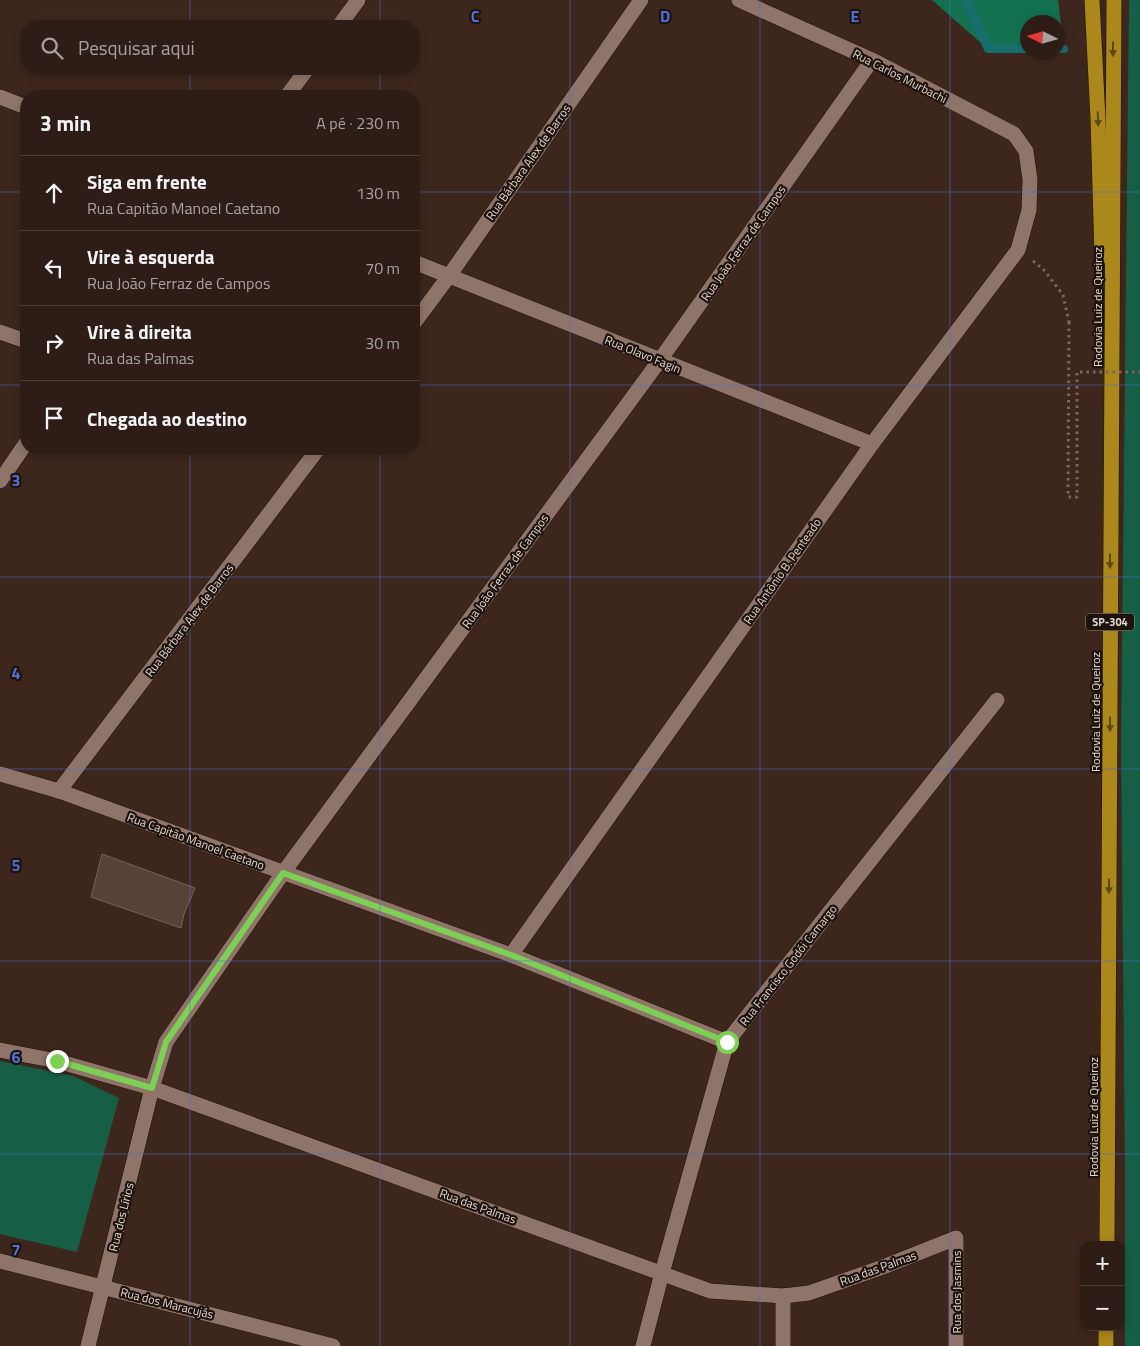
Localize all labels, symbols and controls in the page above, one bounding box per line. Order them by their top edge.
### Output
text: C [471,4,480,28]
text: D [660,4,670,28]
text: E [851,4,860,28]
north arrow [1020,15,1065,60]
search box [20,20,420,75]
text: Pesquisar aqui [78,33,195,62]
icon: search [38,34,66,62]
one-way arrow [1109,41,1117,57]
street label: Rua Carlos Murbachi [850,44,950,108]
street label: Rua Bárbara Alex de Barros [481,100,575,224]
text: 3 min [40,107,91,139]
text: A pé · 230 m [316,111,400,135]
one-way arrow [1094,111,1102,127]
text: Siga em frente [87,167,207,196]
icon: ahead [40,179,68,207]
text: 130 m [356,181,400,205]
street label: Rua João Ferraz de Campos [696,181,790,305]
text: Rua Capitão Manoel Caetano [87,196,280,220]
text: Vire à esquerda [87,242,215,271]
street label: Rodovia Luiz de Queiroz [1088,247,1107,367]
icon: left [40,254,68,282]
text: 70 m [365,256,400,280]
text: Rua João Ferraz de Campos [87,271,270,295]
text: Vire à direita [87,317,192,346]
icon: right [40,329,68,357]
street label: Rua Olavo Fagin [602,330,684,378]
text: 30 m [365,331,400,355]
text: Rua das Palmas [87,346,194,370]
icon: arrive [40,404,68,432]
text: Chegada ao destino [87,404,247,433]
text: 3 [12,468,20,492]
street label: Rua João Ferraz de Campos [457,509,553,632]
street label: Rua Antônio B. Penteado [738,514,826,628]
one-way arrow [1106,553,1114,569]
street label: Rua Bárbara Alex de Barros [140,559,238,681]
road number: SP-304 [1086,614,1134,630]
street label: Rodovia Luiz de Queiroz [1086,652,1105,772]
text: 4 [12,661,21,685]
one-way arrow [1106,716,1114,732]
street label: Rua Capitão Manoel Caetano [125,807,267,875]
text: 5 [12,853,21,877]
one-way arrow [1105,878,1113,894]
street label: Rua Francisco Godói Camargo [735,900,841,1030]
route start [716,1031,739,1054]
text: 6 [12,1045,21,1069]
route end [46,1050,69,1073]
street label: Rodovia Luiz de Queiroz [1084,1057,1103,1177]
street label: Rua dos Lírios [103,1180,139,1253]
street label: Rua das Palmas [437,1183,519,1229]
text: 7 [12,1238,20,1262]
map controls [1080,1241,1125,1331]
button: + [1080,1241,1125,1286]
street label: Rua das Palmas [837,1245,919,1291]
street label: Rua dos Jasmins [947,1250,966,1334]
street label: Rua dos Maracujás [118,1282,216,1324]
button: − [1080,1286,1125,1331]

